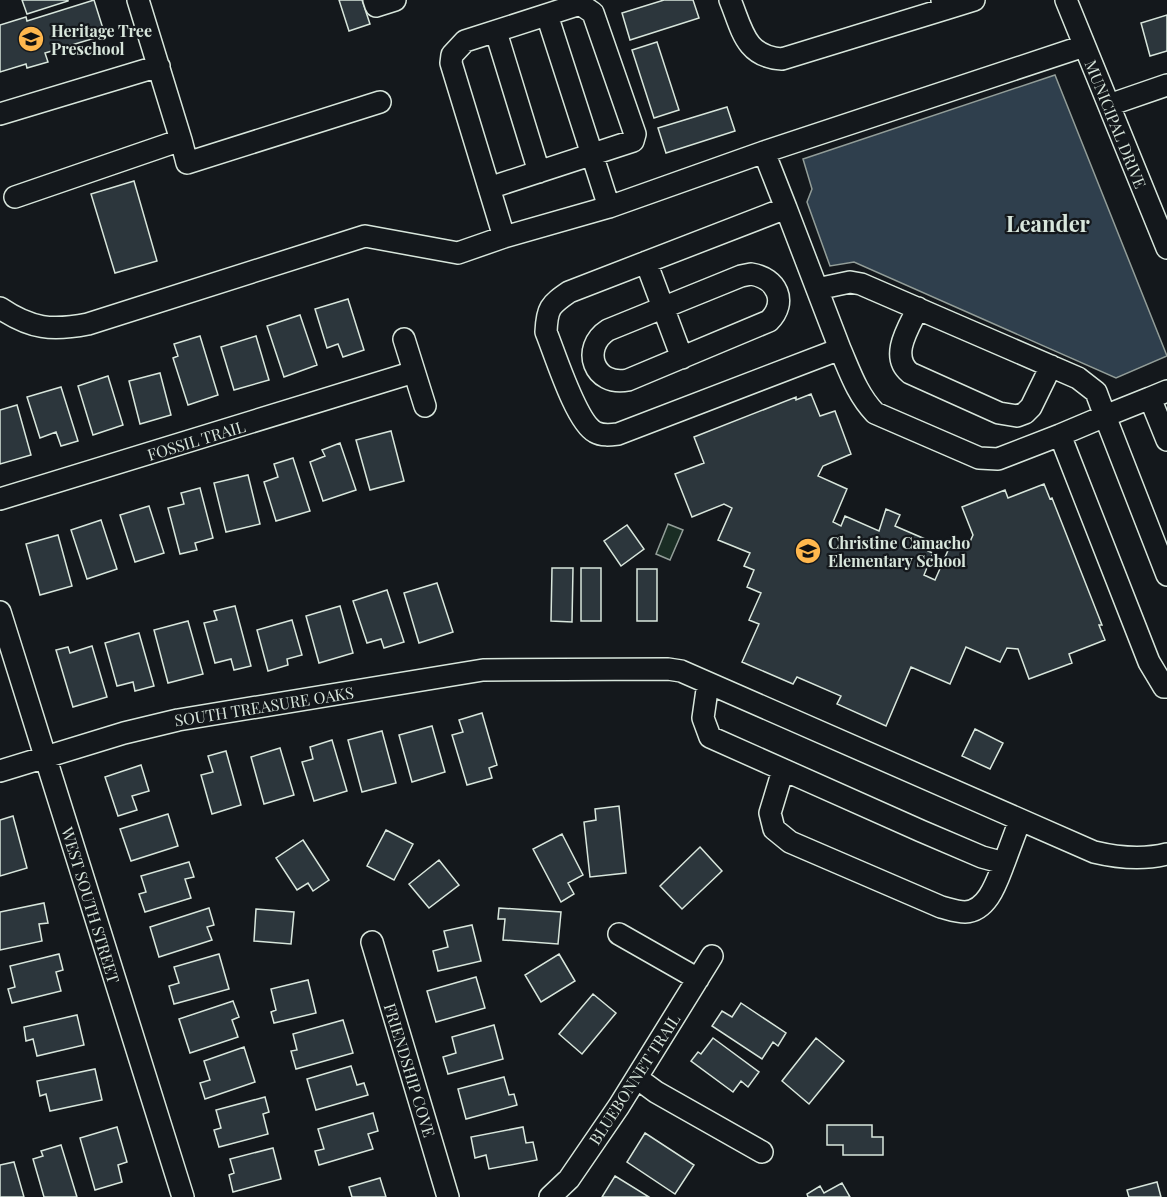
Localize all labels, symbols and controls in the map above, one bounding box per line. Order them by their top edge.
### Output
place label: Heritage Tree Preschool [51,20,152,59]
school or university icon: Heritage Tree Preschool [16,24,46,54]
street label: MUNICIPAL DRIVE [1081,57,1151,191]
district label: Leander [1006,208,1091,238]
street label: FOSSIL TRAIL [144,415,248,465]
place label: Christine Camacho Elementary School [828,532,970,571]
school or university icon: Christine Camacho Elementary School [793,536,823,566]
street label: SOUTH TREASURE OAKS [173,681,355,731]
street label: WEST SOUTH STREET [57,823,125,986]
street label: FRIENDSHIP COVE [380,1000,440,1140]
street label: BLUEBONNET TRAIL [584,1010,684,1148]

